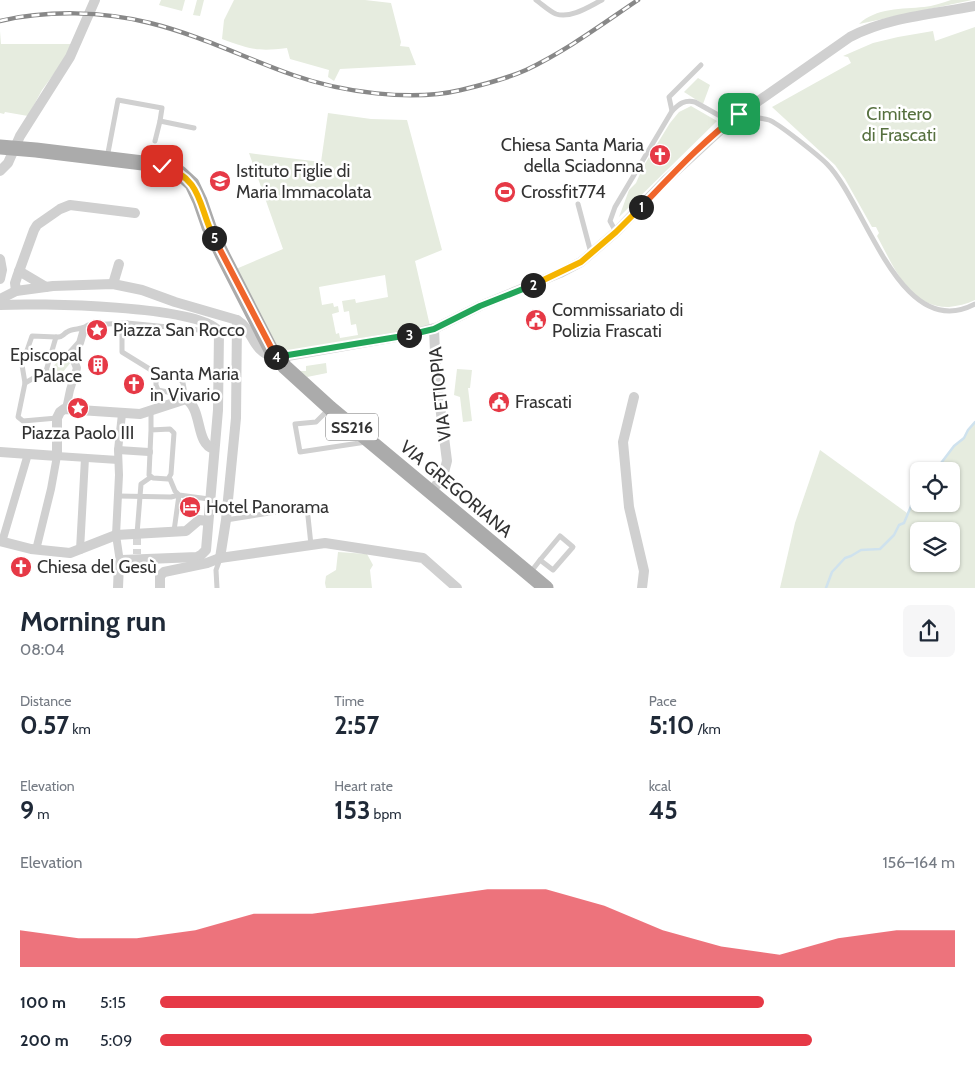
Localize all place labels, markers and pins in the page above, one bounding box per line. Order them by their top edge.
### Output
pin [718,93,760,135]
place label: Chiesa Santa Maria della Sciadonna [501,134,644,177]
church icon: Chiesa Santa Maria della Sciadonna [648,143,672,167]
pin [141,145,183,187]
place label: Istituto Figlie di Maria Immacolata [236,160,372,203]
school or university icon: Istituto Figlie di Maria Immacolata [208,169,232,193]
sports icon: Crossfit774 [493,180,517,204]
place label: Crossfit774 [521,181,606,203]
pin: 1 [628,194,654,220]
pin: 5 [202,226,226,250]
pin: 2 [520,272,546,298]
place label: Commissariato di Polizia Frascati [552,299,683,342]
public building icon: Commissariato di Polizia Frascati [524,308,548,332]
place icon: Piazza San Rocco [85,318,109,342]
place label: Piazza San Rocco [113,319,245,341]
pin: 3 [396,322,422,348]
place label: Episcopal Palace [10,344,83,387]
pin: 4 [264,344,288,370]
building icon: Episcopal Palace [86,353,110,377]
place label: Santa Maria in Vivario [150,363,239,406]
church icon: Santa Maria in Vivario [122,372,146,396]
public building icon: Frascati [487,390,511,414]
place label: Frascati [515,391,572,413]
place icon: Piazza Paolo III [66,396,90,420]
place label: Piazza Paolo III [22,422,134,444]
hotel icon: Hotel Panorama [178,495,202,519]
place label: Hotel Panorama [206,496,329,518]
church icon: Chiesa del Gesù [9,555,33,579]
place label: Chiesa del Gesù [37,556,157,578]

